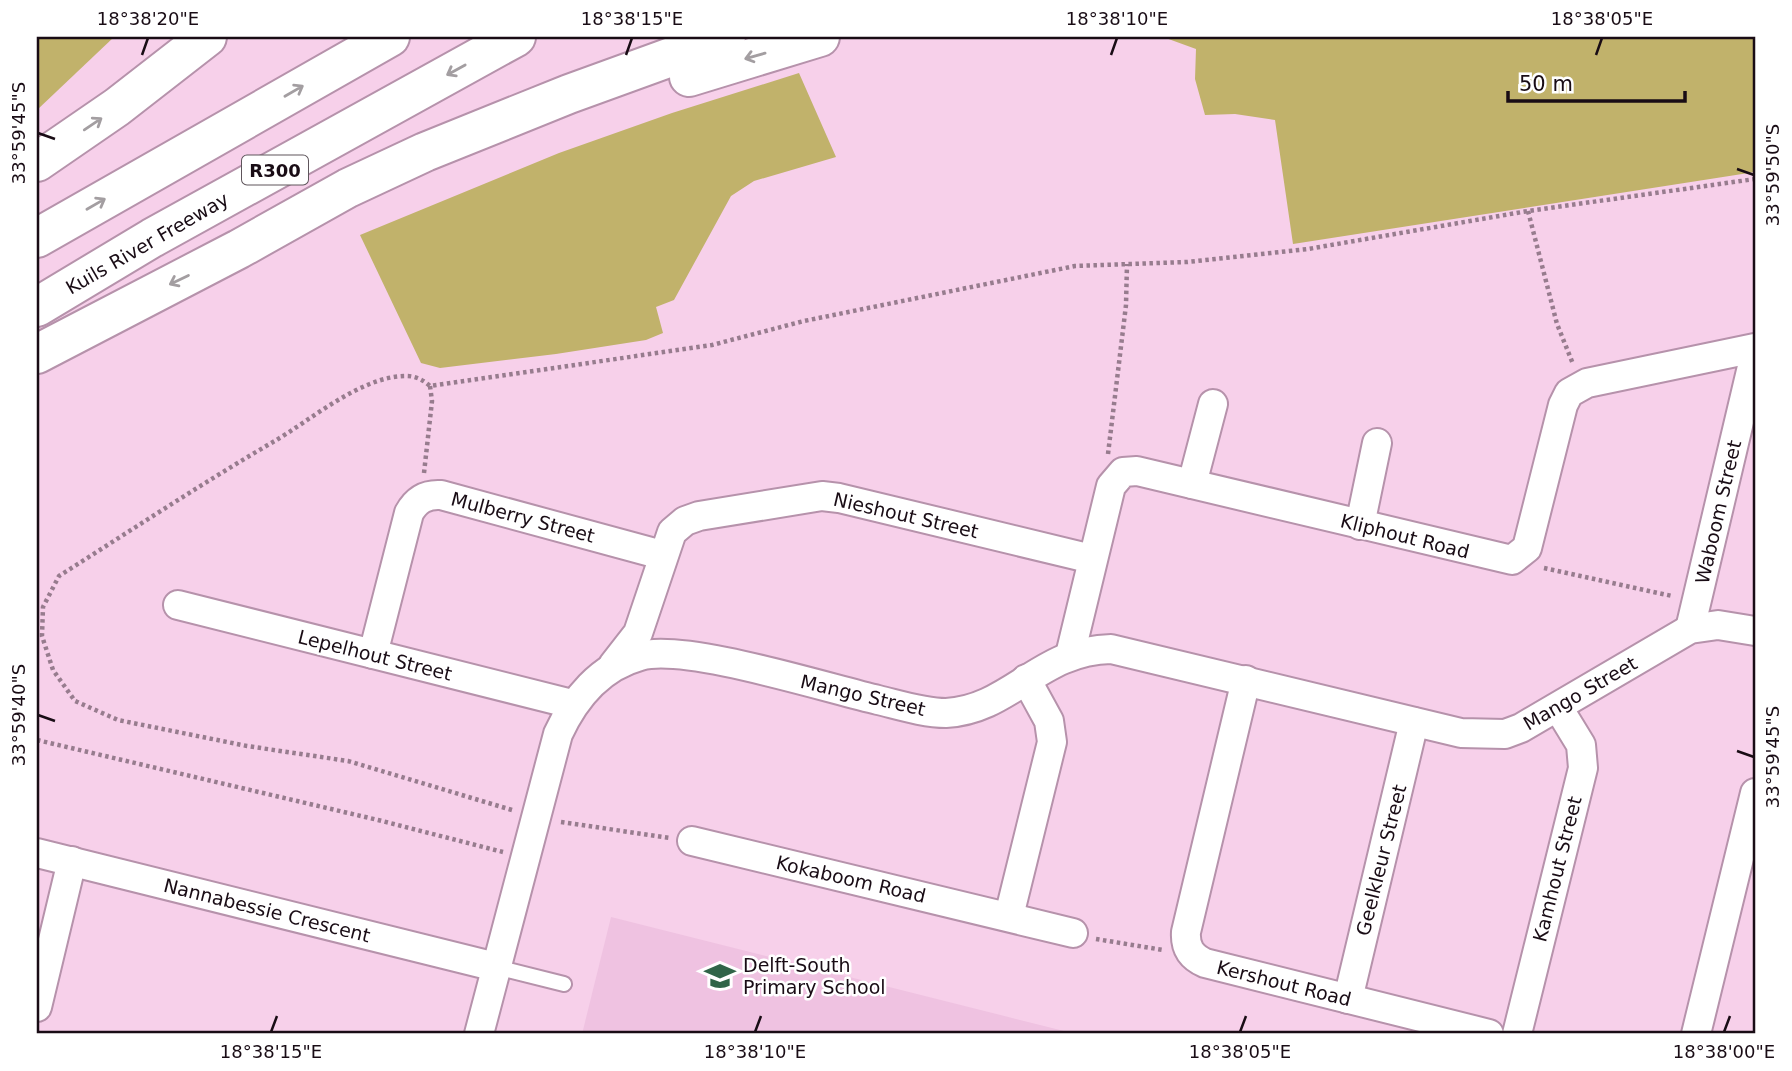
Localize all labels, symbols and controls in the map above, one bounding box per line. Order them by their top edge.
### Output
text: 18°38'20"E [97,8,199,29]
text: 18°38'15"E [581,8,683,29]
text: 18°38'10"E [1066,8,1168,29]
text: 18°38'05"E [1551,8,1653,29]
one-way arrow [744,50,767,63]
scale bar [1508,60,1685,104]
one-way arrow [446,64,467,77]
text: 50 m [1519,72,1573,96]
text: 33°59'45"S [8,82,29,184]
one-way arrow [283,84,303,98]
one-way arrow [83,117,102,131]
text: 33°59'50"S [1762,124,1783,226]
road number: R300 [242,155,308,184]
street label: Kuils River Freeway [62,187,232,299]
one-way arrow [85,197,106,210]
one-way arrow [169,274,190,288]
street label: Waboom Street [1691,438,1745,586]
street label: Mulberry Street [449,487,597,547]
street label: Nieshout Street [831,488,981,542]
street label: Kliphout Road [1338,509,1472,563]
street label: Lepelhout Street [296,625,454,685]
street label: Mango Street [1519,652,1641,734]
text: 33°59'40"S [8,664,29,766]
street label: Mango Street [798,670,928,720]
text: 33°59'45"S [1762,706,1783,808]
street label: Geelkleur Street [1352,782,1410,938]
street label: Kamhout Street [1528,794,1586,944]
street label: Kokaboom Road [774,851,928,907]
street label: Nannabessie Crescent [161,874,373,946]
place label: Delft-South Primary School [743,954,886,998]
street label: Kershout Road [1214,956,1354,1010]
school or university icon: Delft-South Primary School [703,959,737,993]
text: 18°38'15"E [220,1041,322,1062]
text: 18°38'10"E [704,1041,806,1062]
text: 18°38'05"E [1189,1041,1291,1062]
text: 18°38'00"E [1673,1041,1775,1062]

